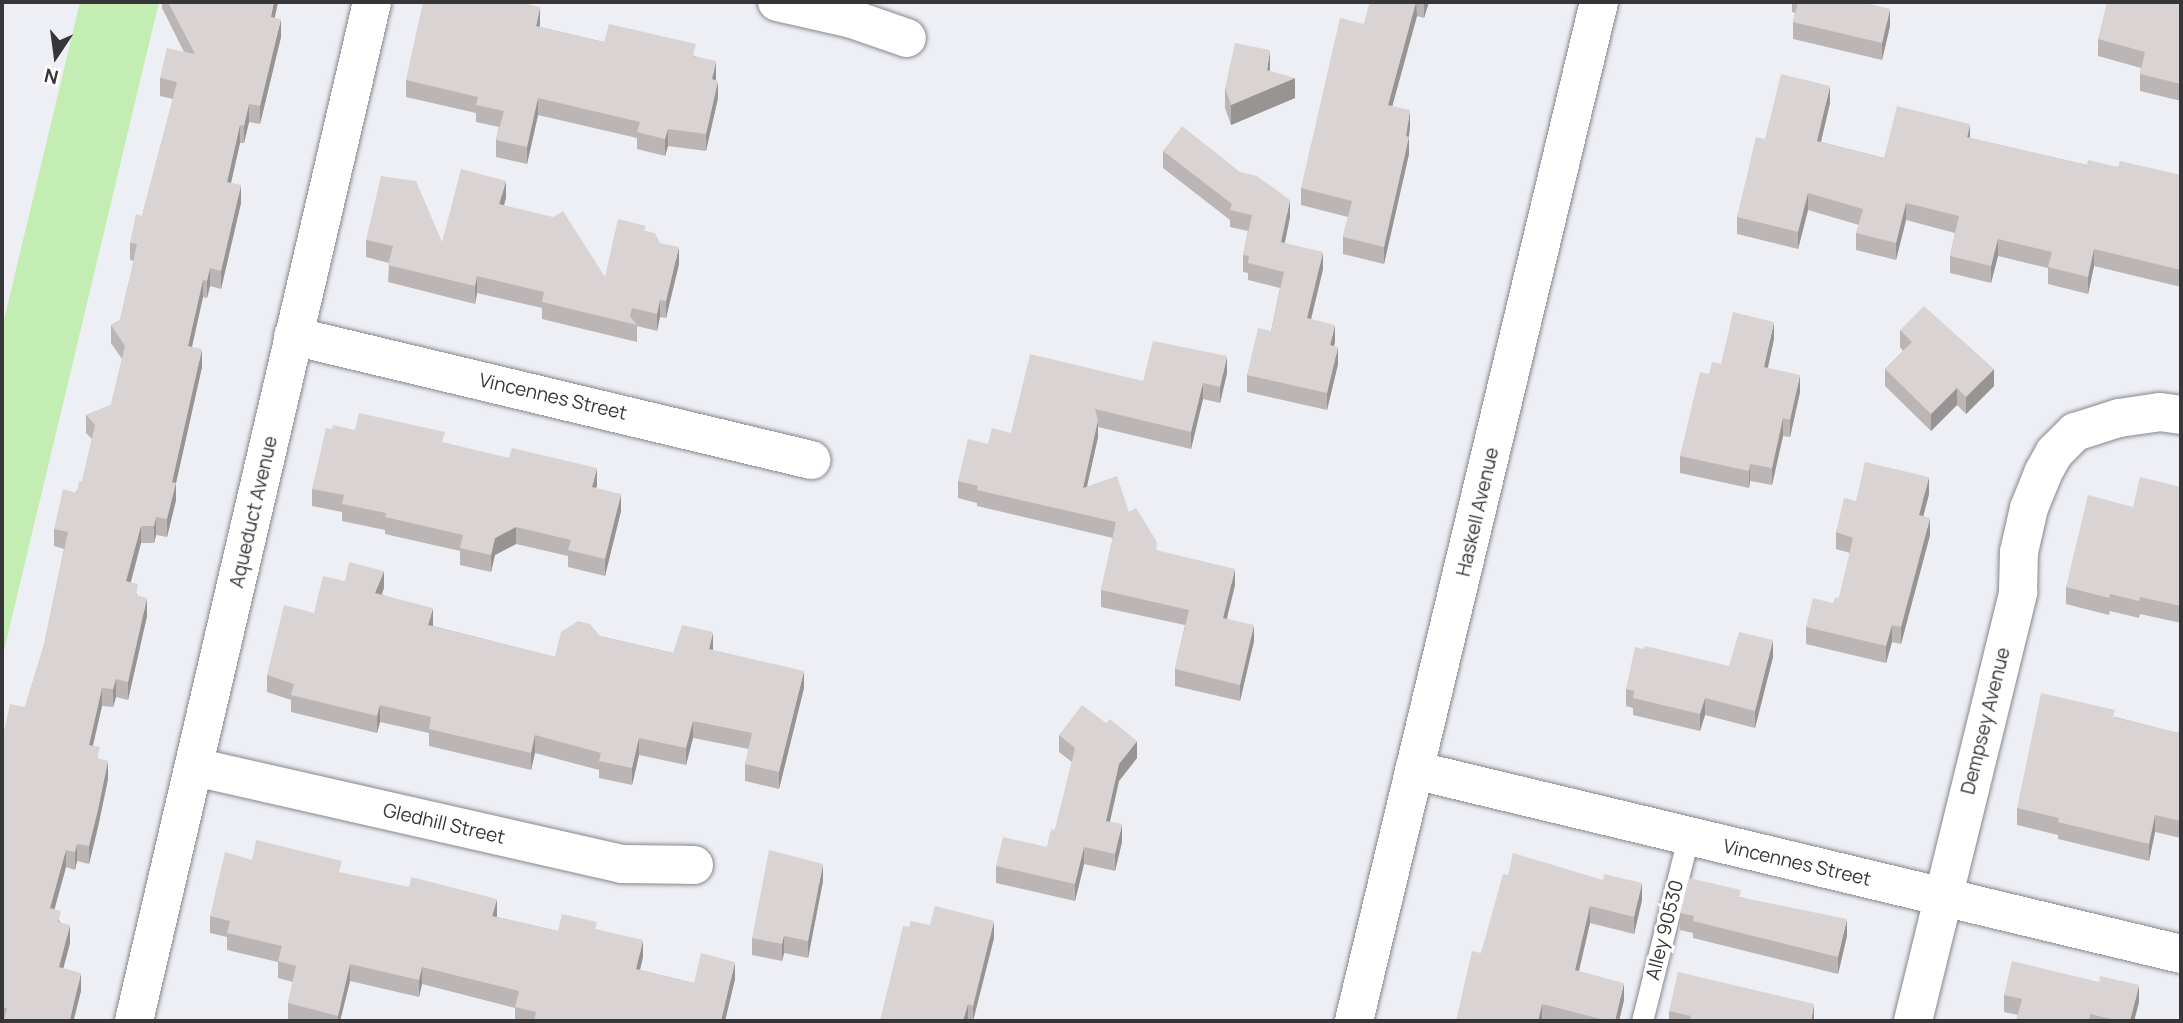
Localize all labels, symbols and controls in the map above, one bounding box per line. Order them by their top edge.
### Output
north arrow [21,21,91,91]
text: N [42,62,61,91]
street label: Vincennes Street [477,369,629,425]
street label: Aqueduct Avenue [225,434,283,590]
street label: Haskell Avenue [1452,445,1504,579]
street label: Dempsey Avenue [1957,645,2015,797]
street label: Gledhill Street [381,799,507,849]
street label: Vincennes Street [1721,835,1873,891]
street label: Alley 90530 [1642,878,1688,982]

